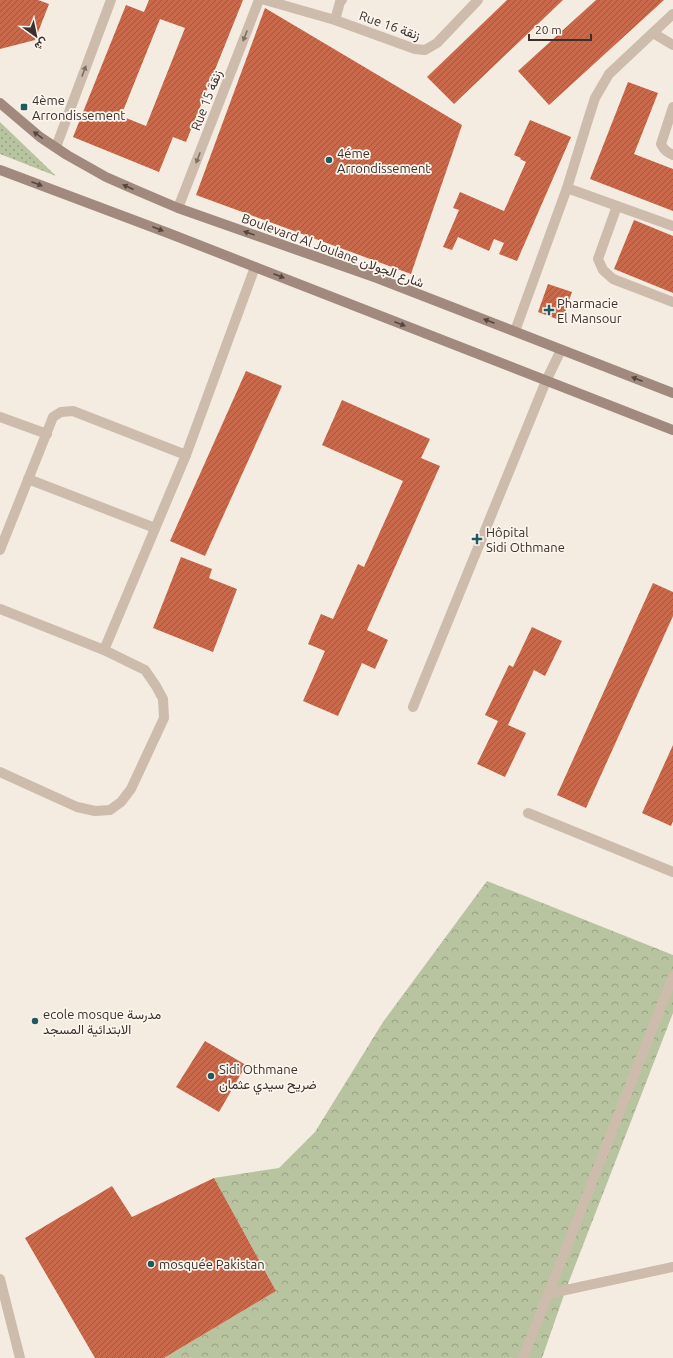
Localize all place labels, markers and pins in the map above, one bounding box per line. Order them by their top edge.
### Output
place label: 4ème Arrondissement [32,93,125,122]
marker: 4ème Arrondissement [19,102,29,112]
place label: 4éme Arrondissement [337,146,430,175]
marker: 4éme Arrondissement [324,155,334,165]
place label: Pharmacie El Mansour [557,296,622,325]
marker: Pharmacie El Mansour [544,305,554,315]
place label: Hôpital Sidi Othmane [486,525,565,554]
marker: Hôpital Sidi Othmane [471,533,483,545]
place label: ecole mosque مدرسة الابتدائية المسجد [43,1007,161,1037]
marker: ecole mosque مدرسة الابتدائية المسجد [30,1016,40,1026]
place label: Sidi Othmane ضريح سيدي عثمان [219,1062,317,1095]
marker: Sidi Othmane ضريح سيدي عثمان [206,1071,216,1081]
place label: mosquée Pakistan [159,1257,265,1271]
marker: mosquée Pakistan [146,1259,156,1269]

